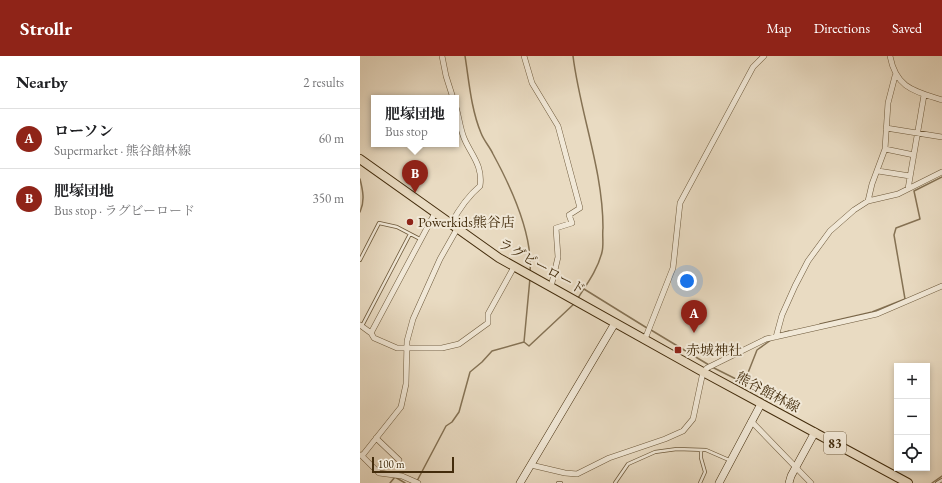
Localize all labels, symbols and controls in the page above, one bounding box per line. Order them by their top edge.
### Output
text: Strollr [20,16,72,41]
text: Map [766,19,792,37]
text: Directions [814,19,870,37]
text: Saved [892,19,922,37]
text: Nearby [16,71,68,93]
text: 2 results [303,74,344,91]
popup [371,95,459,147]
text: 肥塚団地 [385,104,445,123]
text: ローソン [54,121,113,140]
text: Bus stop [385,123,428,140]
text: A [24,130,34,147]
text: 60 m [319,130,344,147]
text: Supermarket · 熊谷館林線 [54,142,191,159]
pin: B [402,160,428,193]
text: 肥塚団地 [54,181,114,200]
text: B [25,190,33,207]
text: 350 m [313,190,344,207]
text: Bus stop · ラグビーロード [54,202,195,219]
place label: Powerkids熊谷店 [418,213,515,231]
marker: Powerkids熊谷店 [405,217,415,227]
street label: ラグビーロード [495,234,589,298]
your location [677,271,697,291]
pin: A [681,300,707,333]
place label: 赤城神社 [686,341,742,359]
marker: 赤城神社 [673,345,683,355]
map controls [894,363,930,471]
button: + [894,363,930,399]
street label: 熊谷館林線 [733,368,803,416]
button: − [894,399,930,435]
road number: 83 [824,432,846,454]
button: locate [894,435,930,471]
scale bar [372,455,454,474]
text: 100 m [378,457,405,471]

